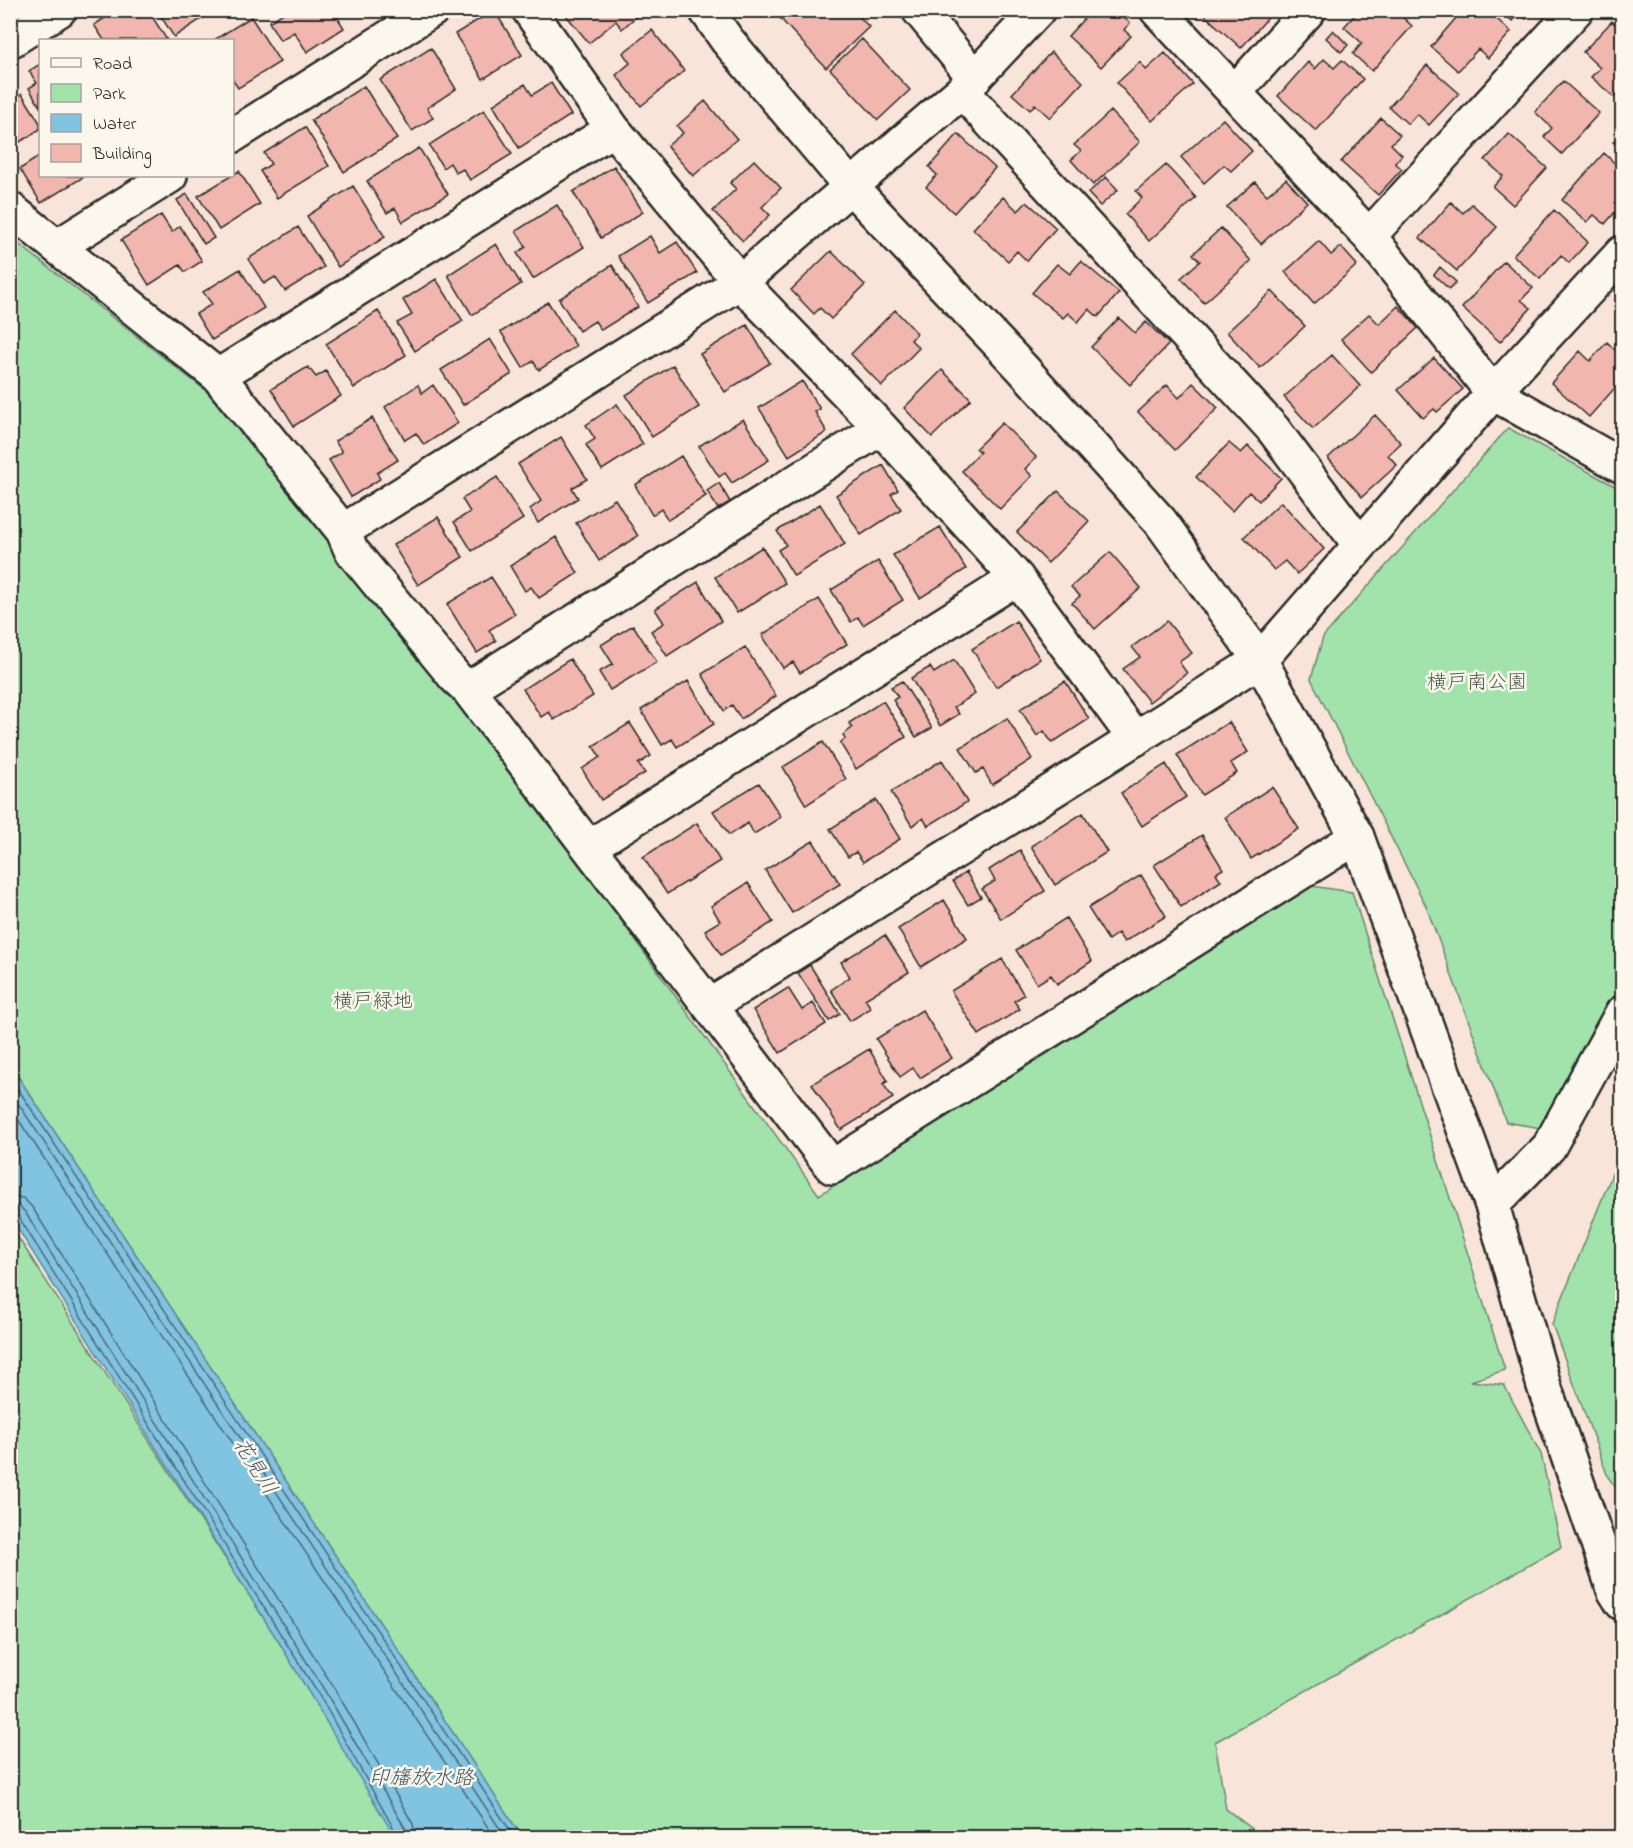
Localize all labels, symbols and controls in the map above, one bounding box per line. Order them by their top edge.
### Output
legend [39,39,234,177]
text: Road [93,52,132,78]
text: Park [93,82,126,108]
text: Water [93,112,137,138]
text: Building [92,142,152,169]
park label: 横戸南公園 [1427,669,1527,698]
park label: 横戸緑地 [333,988,413,1017]
water label: 花見川 [225,1432,283,1502]
water label: 印旛放水路 [369,1764,474,1794]

